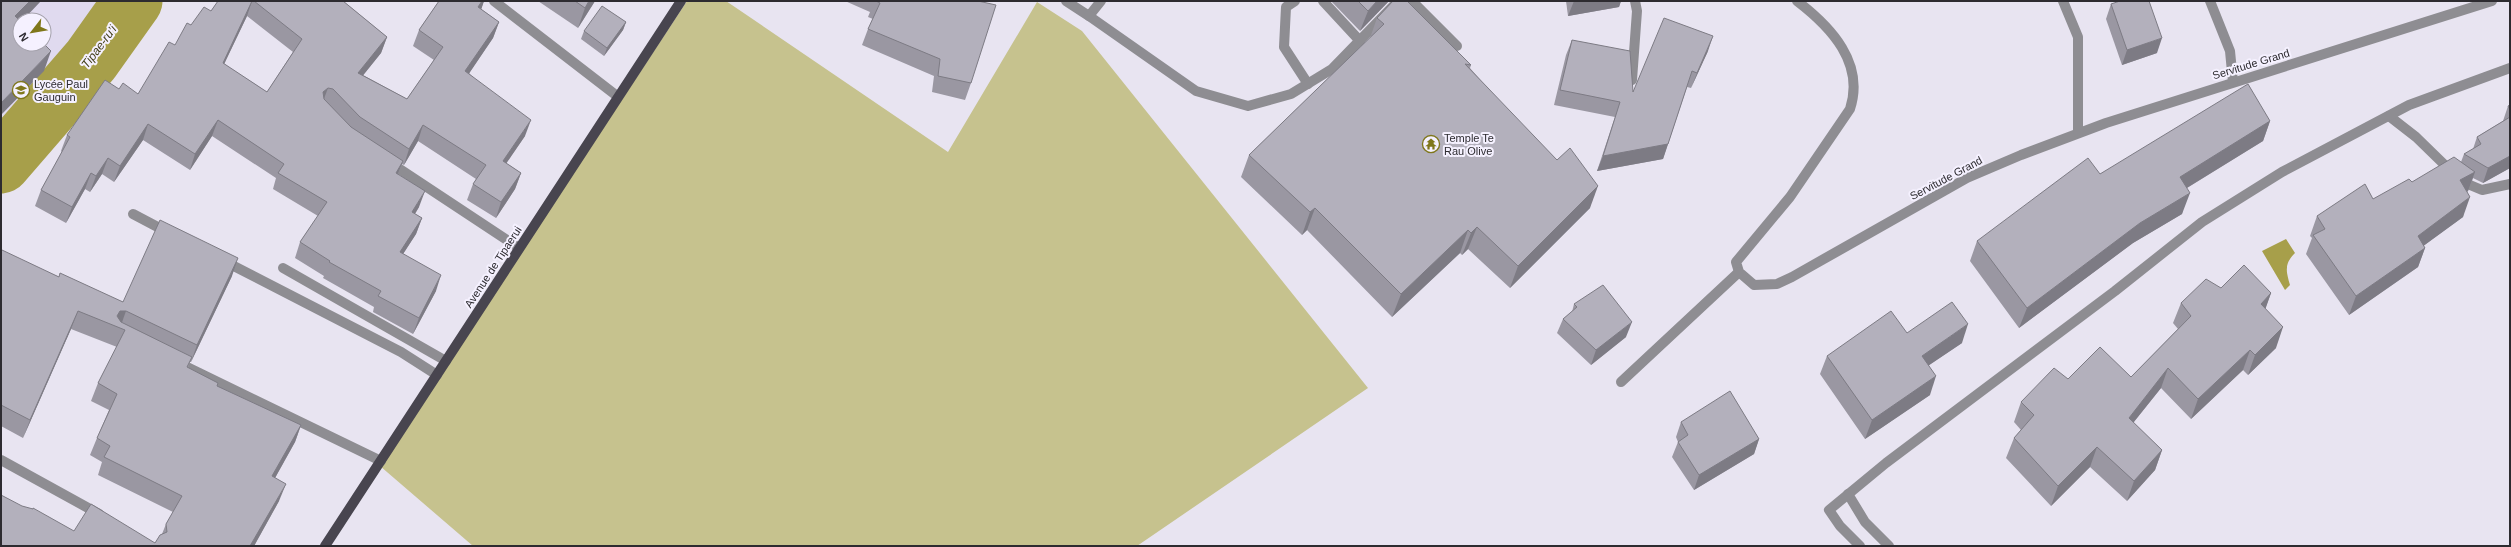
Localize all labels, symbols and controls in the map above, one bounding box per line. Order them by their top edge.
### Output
north arrow [12,12,52,52]
water label: Tipae-ru’i [78,23,120,71]
text: N [16,31,31,44]
street label: Servitude Grand [2211,47,2291,81]
place label: Lycée Paul Gauguin [34,78,88,103]
school or university icon: Lycée Paul Gauguin [11,80,31,100]
place label: Temple Te Rau Olive [1444,132,1494,157]
temple icon: Temple Te Rau Olive [1421,134,1441,154]
street label: Servitude Grand [1908,154,1984,202]
street label: Avenue de Tipaerui [462,224,524,310]

